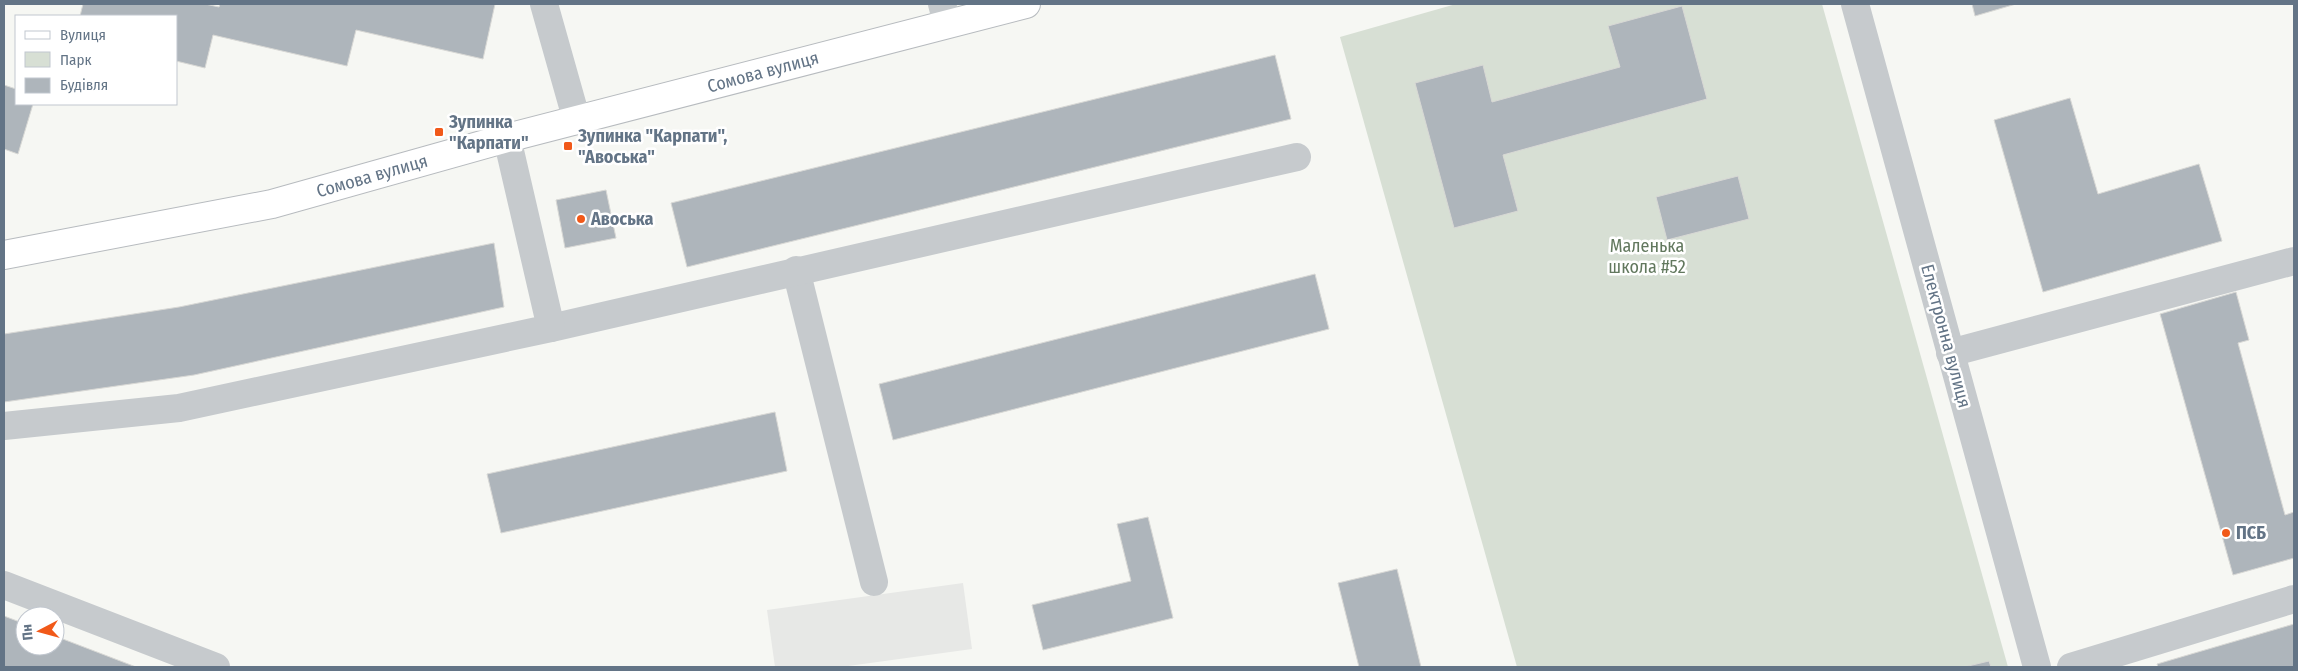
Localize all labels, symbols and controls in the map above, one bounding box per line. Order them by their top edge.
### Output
legend [15,15,178,105]
text: Вулиця [60,26,106,44]
street label: Сомова вулиця [705,47,821,97]
text: Парк [60,51,91,69]
text: Будівля [60,76,108,94]
place label: Зупинка "Карпати" [448,111,529,154]
place label: Зупинка "Карпати", "Авоська" [577,125,727,168]
marker: Зупинка "Карпати" [433,126,445,138]
marker: Зупинка "Карпати", "Авоська" [562,140,574,152]
street label: Сомова вулиця [314,150,430,202]
place label: Авоська [590,208,653,230]
marker: Авоська [575,213,587,225]
park label: Маленька школа #52 [1608,235,1686,278]
street label: Електронна вулиця [1916,262,1976,410]
place label: ПСБ [2236,522,2266,544]
marker: ПСБ [2220,527,2232,539]
north arrow [15,606,65,656]
text: Пн [18,624,37,641]

